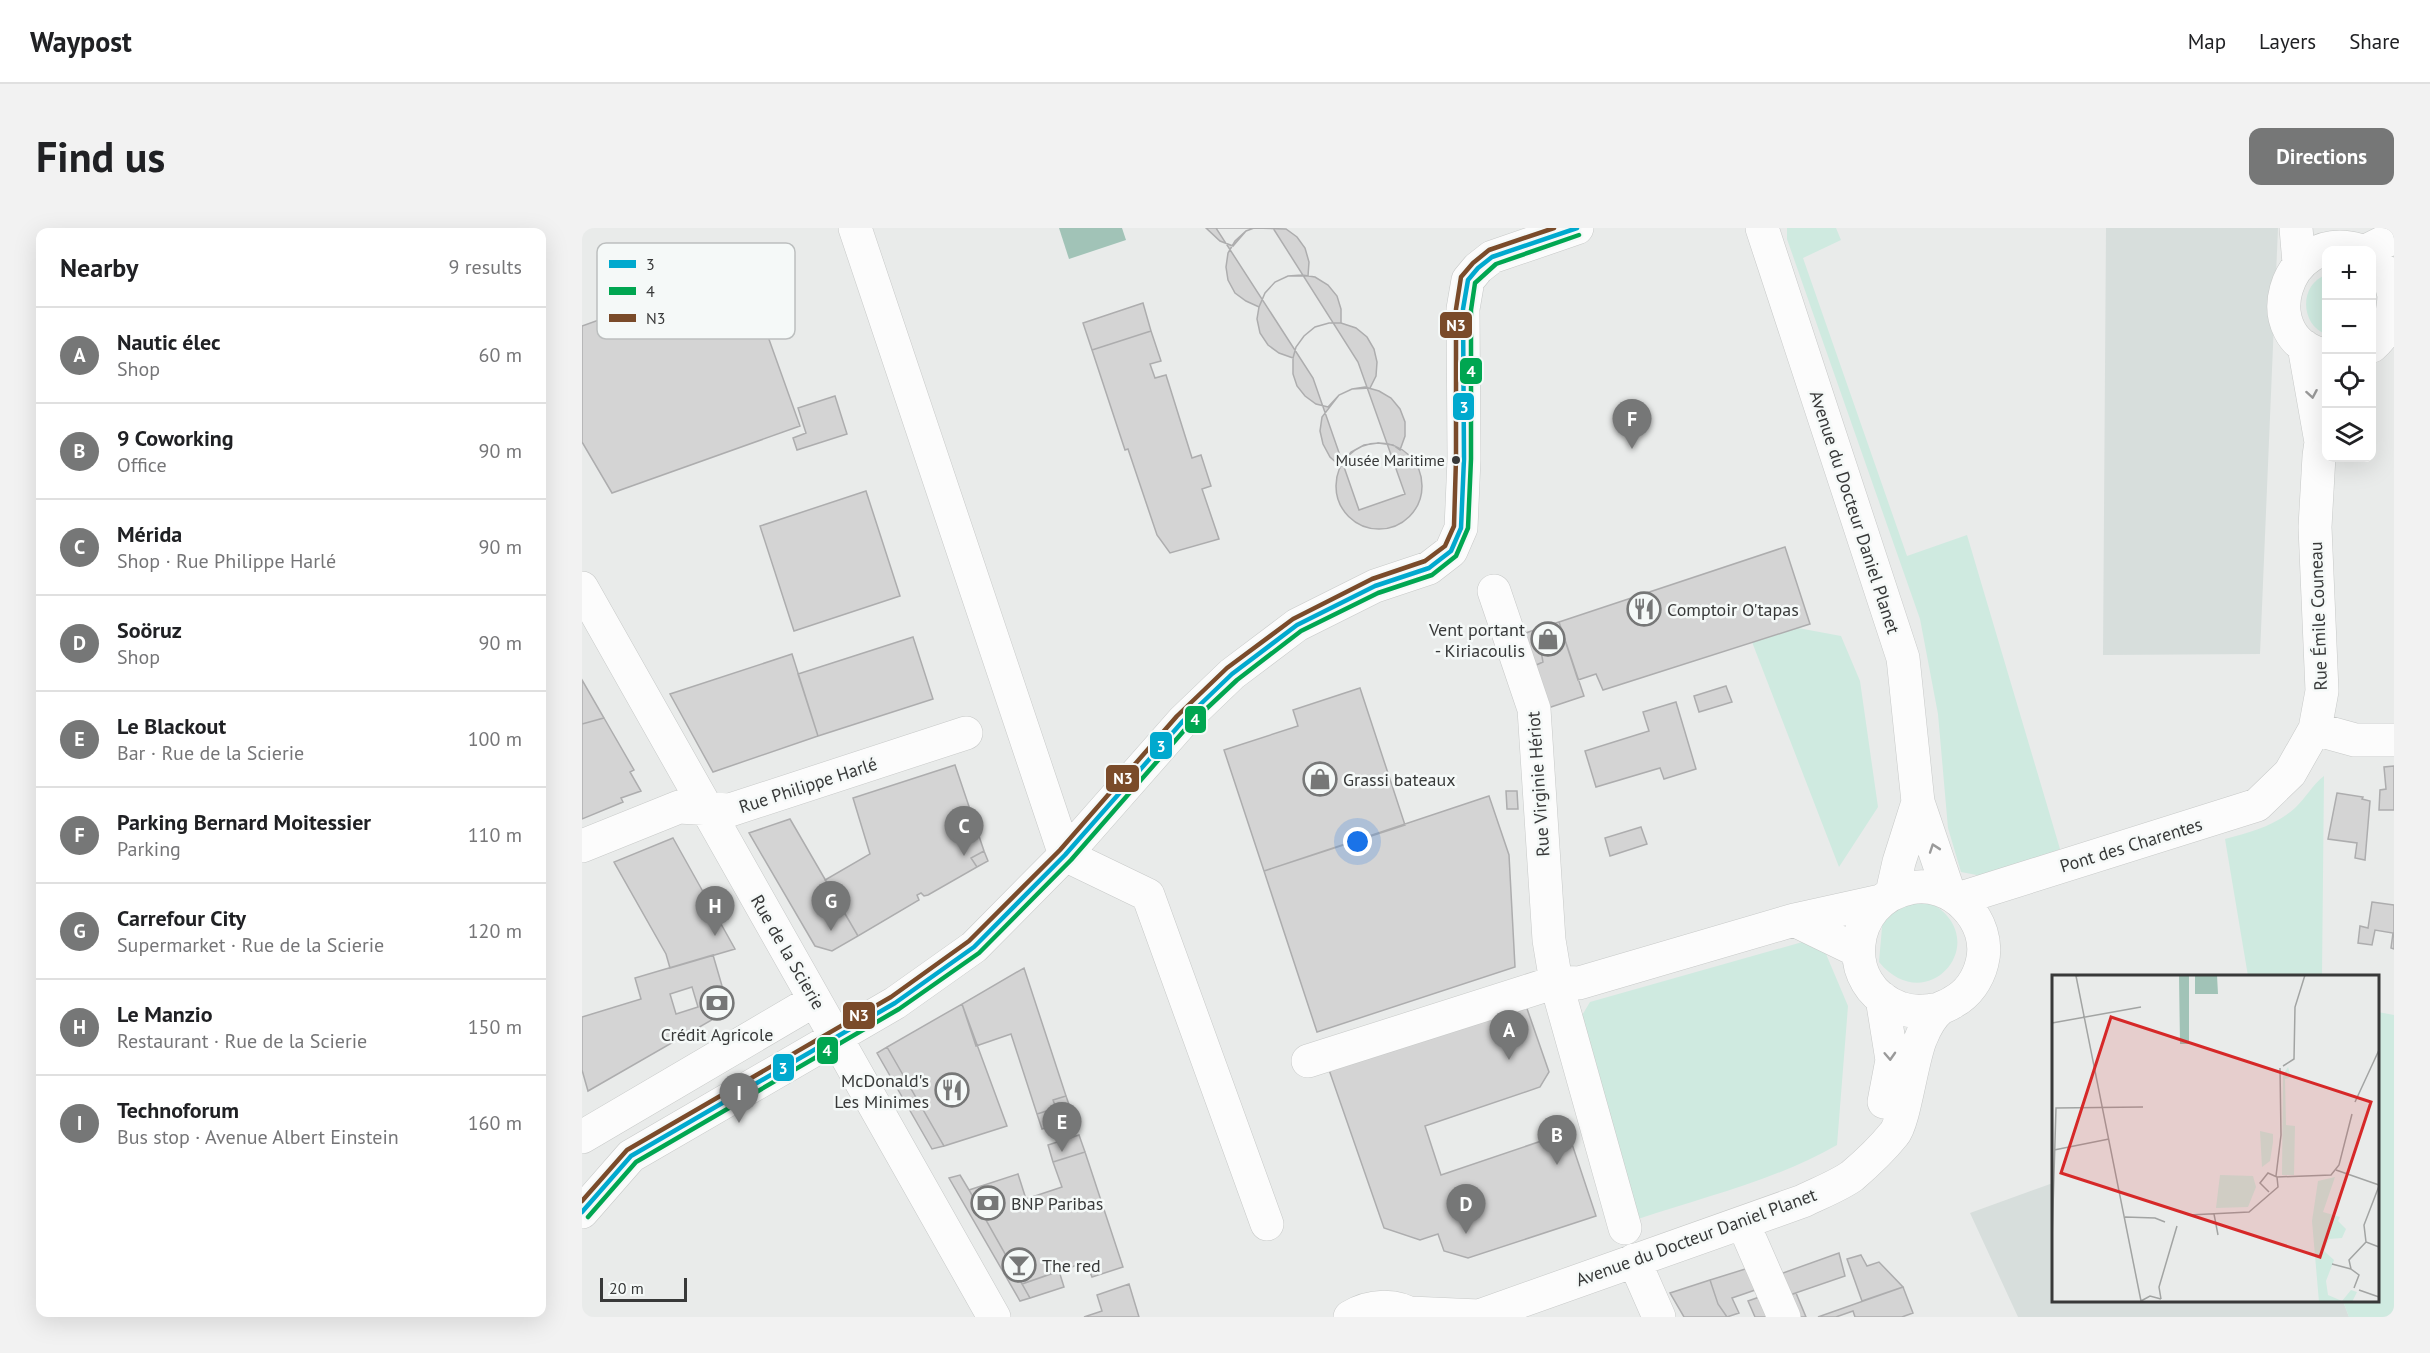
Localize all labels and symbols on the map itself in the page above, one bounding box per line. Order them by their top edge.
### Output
legend [597,243,795,339]
text: 3 [646,254,655,274]
text: 4 [646,281,655,301]
text: N3 [646,308,666,328]
line badge: N3 [1439,311,1473,339]
text: N3 [1446,315,1466,335]
line badge: 4 [1459,357,1483,385]
text: 4 [1466,361,1476,381]
street label: Avenue du Docteur Daniel Planet [1805,387,1905,637]
one-way arrow [2306,389,2318,398]
line badge: 3 [1452,392,1475,421]
text: 3 [1459,397,1469,417]
pin: F [1612,400,1652,449]
place label: Musée Maritime [1335,450,1445,470]
marker: Musée Maritime [1450,454,1462,466]
street label: Rue Émile Couneau [2304,541,2332,691]
restaurant icon: Comptoir O'tapas [1626,591,1662,627]
place label: Comptoir O'tapas [1667,598,1799,621]
place label: Vent portant - Kiriacoulis [1428,618,1525,662]
shop icon: Vent portant - Kiriacoulis [1530,621,1566,657]
line badge: 4 [1184,705,1207,734]
text: 4 [1190,709,1200,729]
street label: Rue Virginie Hériot [1521,710,1555,858]
line badge: 3 [1149,731,1173,760]
text: 3 [1156,736,1166,756]
street label: Rue Philippe Harlé [736,752,880,818]
shop icon: Grassi bateaux [1302,761,1338,797]
line badge: N3 [1105,764,1140,793]
text: N3 [1113,768,1133,788]
place label: Grassi bateaux [1343,768,1455,791]
pin: C [944,806,983,856]
street label: Pont des Charentes [2057,812,2205,878]
your location [1343,827,1372,856]
one-way arrow [1928,843,1941,854]
pin: G [812,882,850,931]
pin: H [696,886,734,936]
street label: Rue de la Scierie [746,891,830,1013]
inset map [2052,975,2379,1302]
bank icon: Crédit Agricole [699,985,735,1021]
line badge: N3 [842,1001,876,1030]
text: N3 [849,1005,869,1025]
pin: A [1490,1010,1528,1060]
place label: Crédit Agricole [661,1023,773,1046]
line badge: 4 [816,1036,839,1065]
text: 4 [822,1040,832,1060]
one-way arrow [1884,1052,1897,1061]
line badge: 3 [772,1053,795,1082]
text: 3 [778,1058,788,1078]
place label: McDonald's Les Minimes [834,1069,929,1113]
restaurant icon: McDonald's Les Minimes [934,1072,970,1108]
pin: I [720,1074,758,1123]
pin: E [1042,1102,1082,1152]
pin: B [1538,1116,1576,1165]
street label: Avenue du Docteur Daniel Planet [1573,1183,1819,1291]
pin: D [1446,1184,1486,1234]
bank icon: BNP Paribas [970,1185,1006,1221]
place label: BNP Paribas [1011,1192,1103,1215]
bar icon: The red [1001,1247,1037,1283]
place label: The red [1042,1254,1101,1277]
scale bar [600,1275,687,1302]

